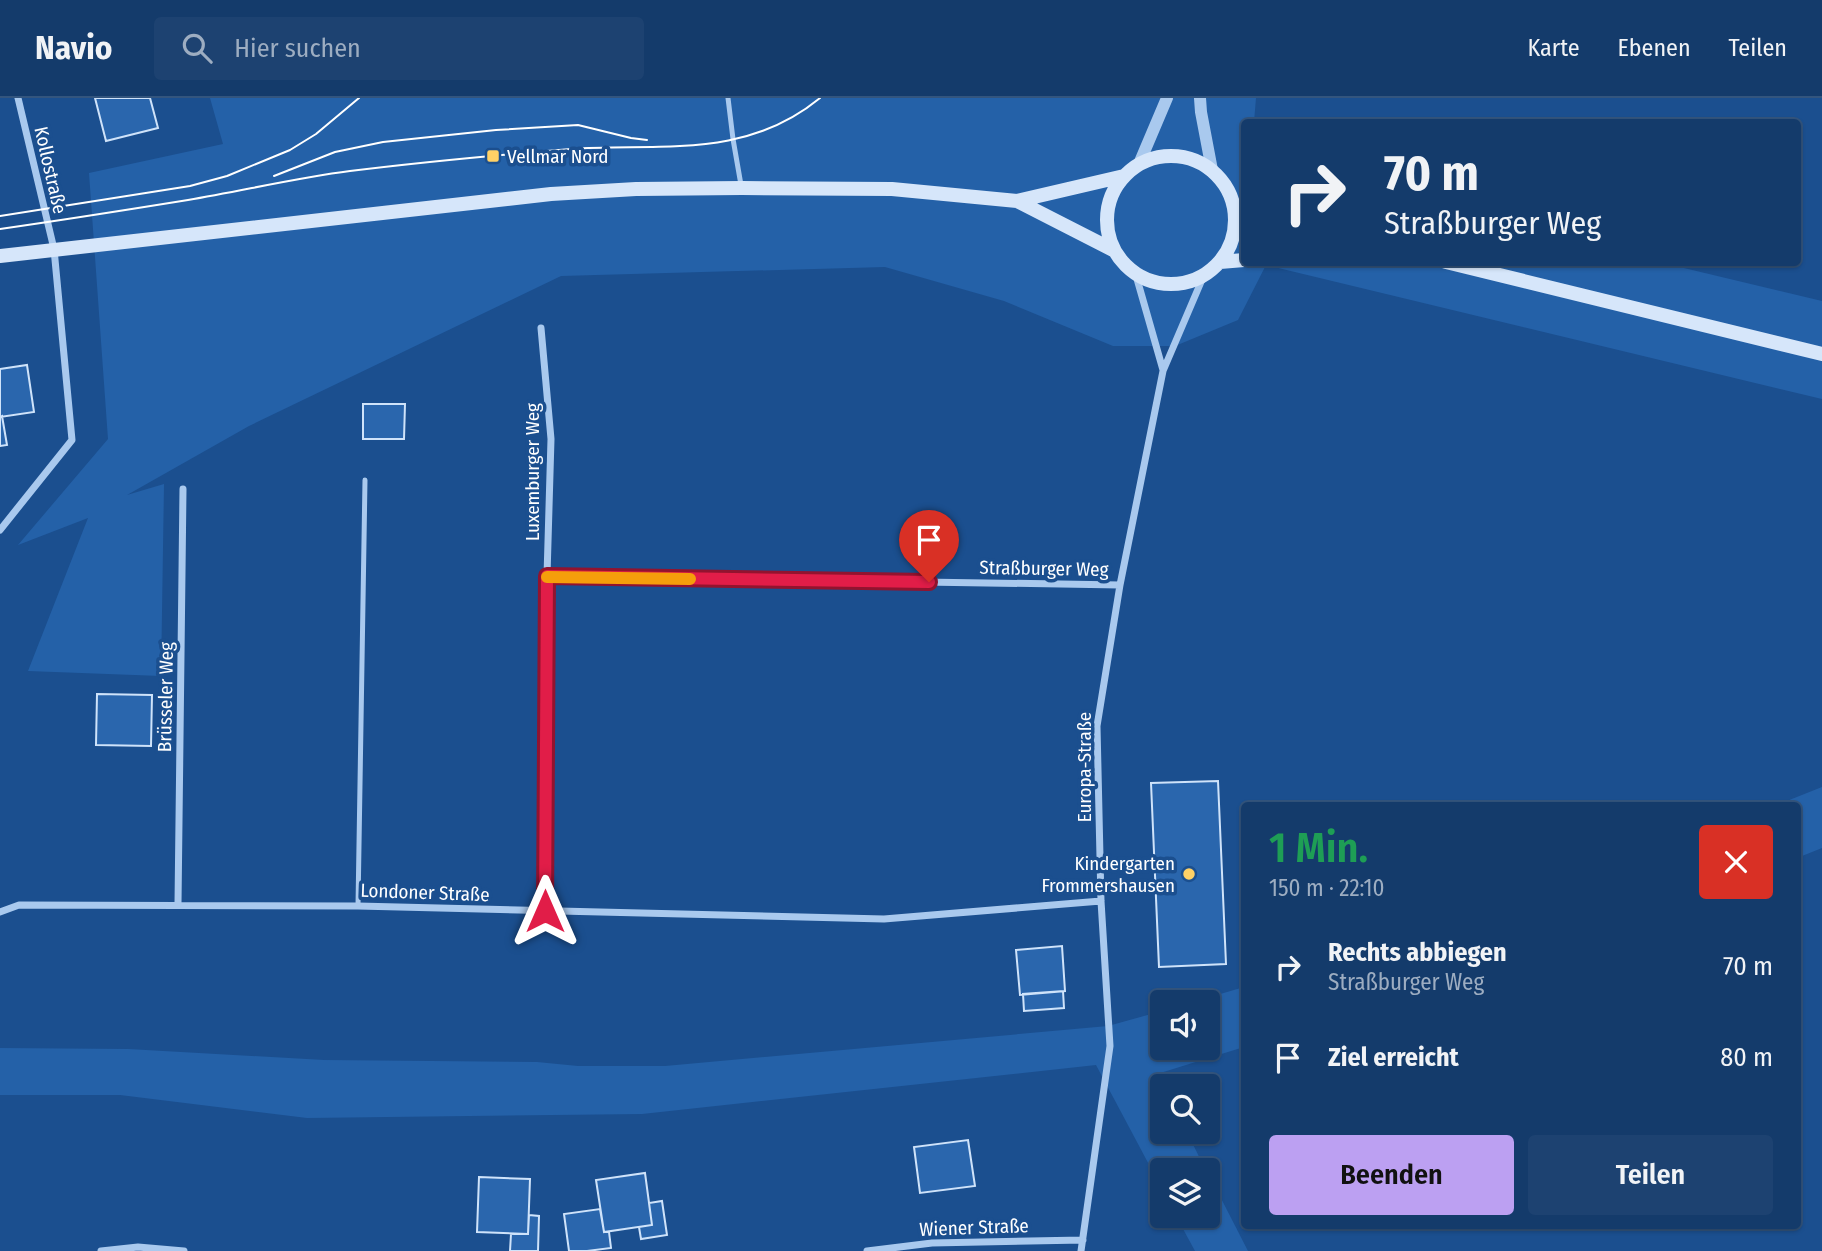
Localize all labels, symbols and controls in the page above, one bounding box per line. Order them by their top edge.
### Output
search box [154,17,644,80]
text: Navio [35,28,112,68]
icon: search [178,29,216,67]
text: Hier suchen [234,33,361,64]
text: Karte [1528,34,1580,62]
text: Ebenen [1618,34,1691,62]
text: Teilen [1729,34,1787,62]
street label: Kollostraße [29,124,72,216]
text: 70 m [1384,144,1479,203]
place label: Vellmar Nord [507,145,608,168]
icon: right [1269,147,1360,238]
marker: Vellmar Nord [485,148,501,164]
text: Straßburger Weg [1384,204,1601,242]
street label: Luxemburger Weg [521,403,544,541]
pin [899,510,959,582]
icon: arrive [910,521,948,559]
street label: Straßburger Weg [979,556,1109,581]
street label: Brüsseler Weg [153,642,178,752]
street label: Europa-Straße [1073,712,1096,822]
text: 1 Min. [1269,823,1368,873]
button: close [1699,825,1773,899]
place label: Kindergarten Frommershausen [1041,852,1175,897]
marker: Kindergarten Frommershausen [1181,866,1197,882]
position arrow [508,874,582,948]
text: 150 m · 22:10 [1269,874,1384,902]
street label: Londoner Straße [360,879,490,906]
text: Rechts abbiegen [1328,937,1507,968]
icon: right [1269,948,1307,986]
text: 70 m [1723,951,1773,982]
text: Straßburger Weg [1328,968,1484,996]
map controls [1150,990,1220,1228]
button: sound [1150,990,1220,1060]
icon: arrive [1269,1039,1307,1077]
text: Ziel erreicht [1328,1042,1459,1073]
text: 80 m [1720,1042,1773,1073]
button: search [1150,1074,1220,1144]
button: Beenden [1269,1135,1514,1215]
button: Teilen [1528,1135,1773,1215]
button: layers [1150,1158,1220,1228]
street label: Wiener Straße [919,1214,1029,1241]

